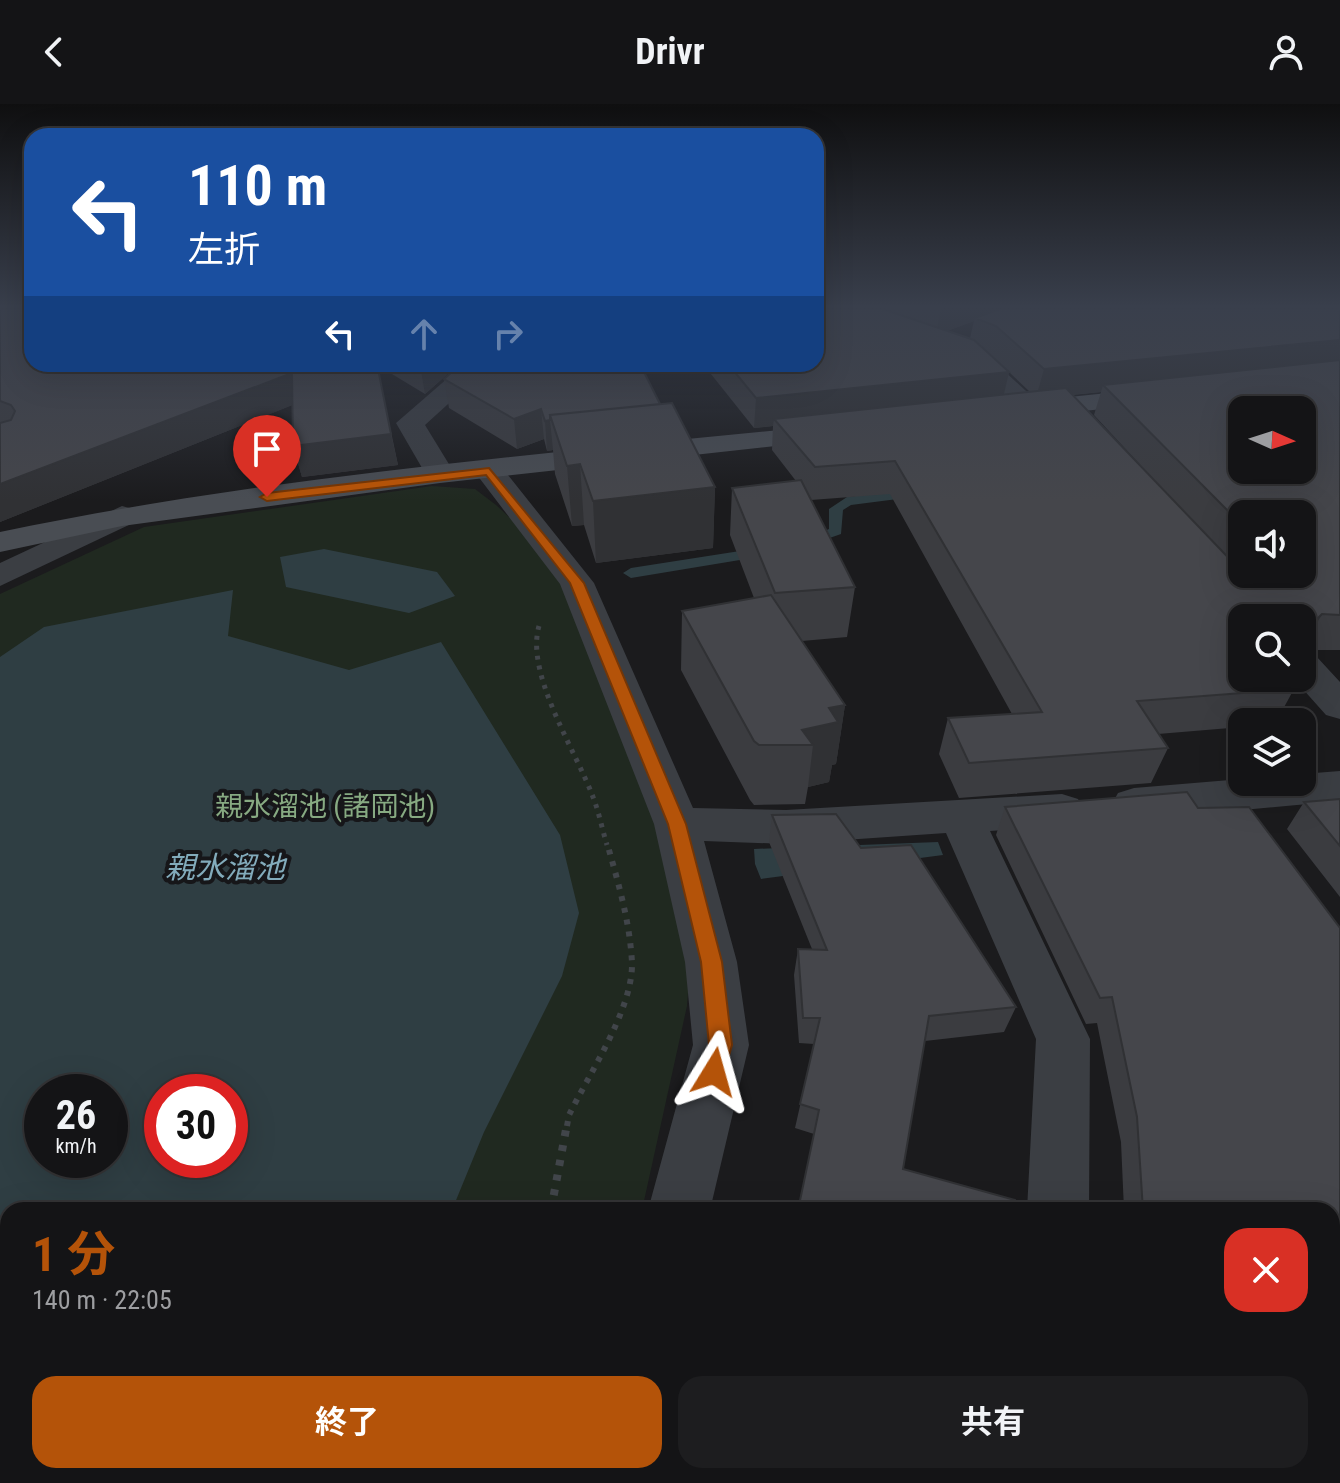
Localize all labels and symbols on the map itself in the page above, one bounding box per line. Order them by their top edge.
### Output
north arrow [1228,396,1316,484]
pin [233,415,301,497]
park label: 親水溜池 (諸岡池) [215,790,435,823]
water label: 親水溜池 [165,850,288,885]
position arrow [672,1030,756,1114]
speed limit sign: 30 [144,1074,248,1178]

